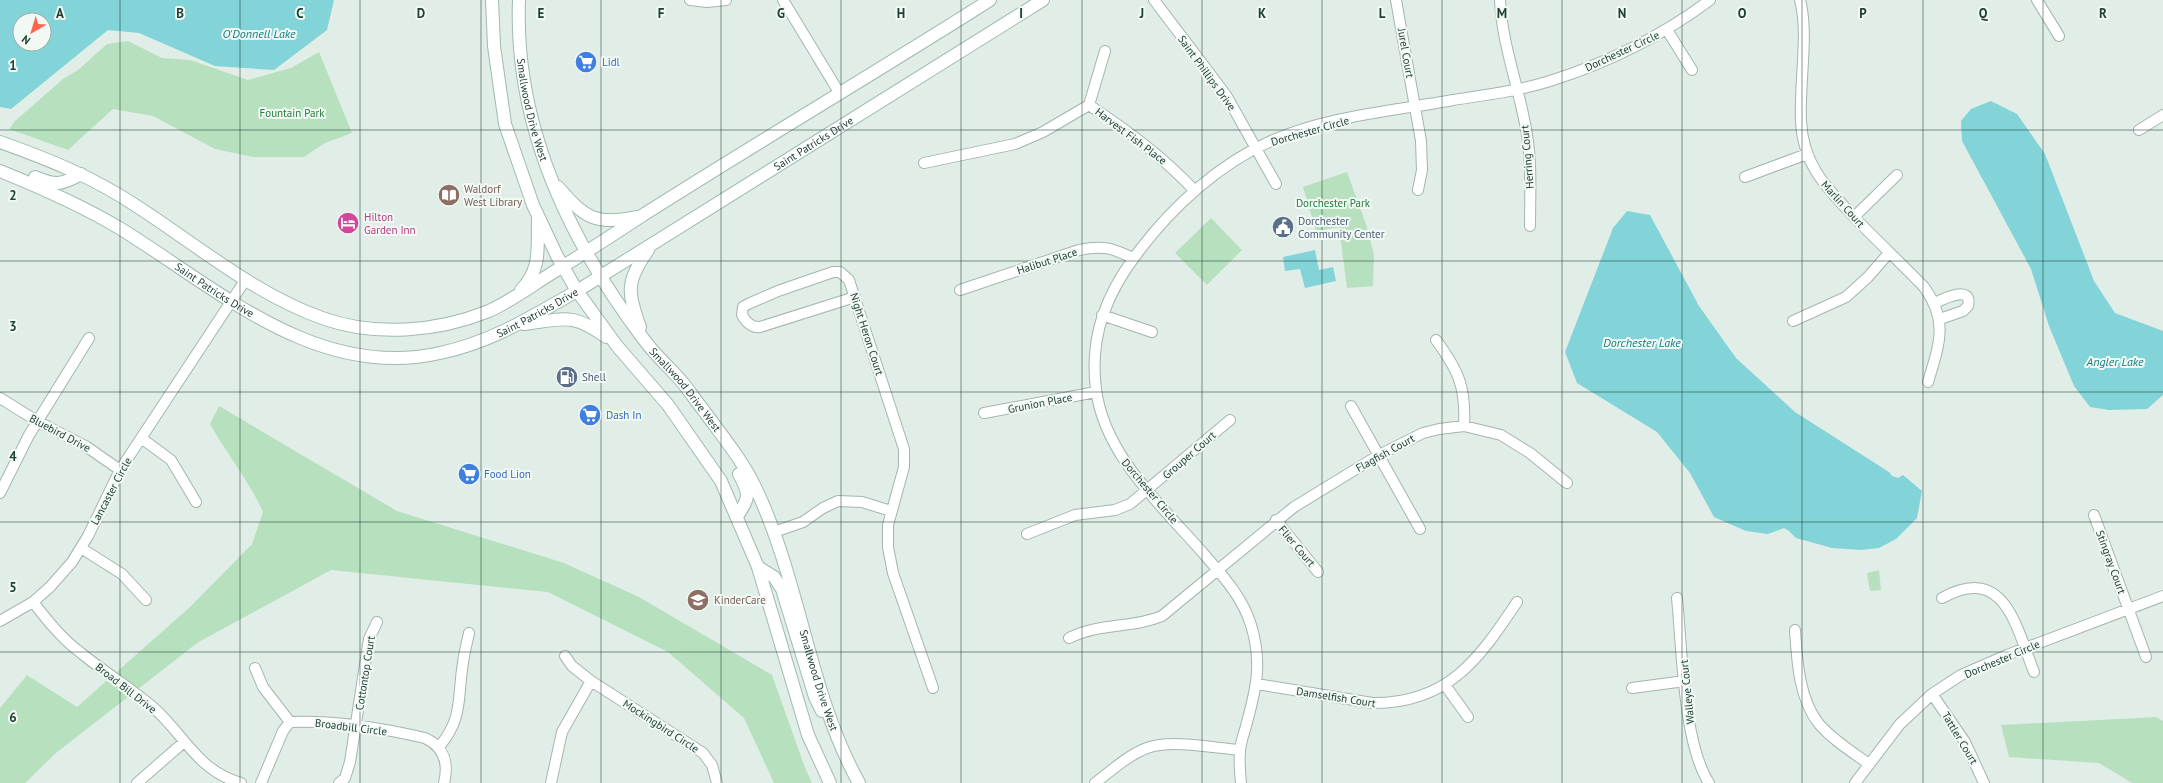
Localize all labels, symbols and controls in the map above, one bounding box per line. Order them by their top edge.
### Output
text: A [56,5,64,22]
text: B [176,5,184,22]
text: C [296,5,304,22]
text: D [417,5,425,22]
text: E [538,5,545,22]
text: F [658,5,665,22]
text: G [777,5,785,22]
text: H [897,5,905,22]
text: I [1019,5,1023,22]
text: J [1139,5,1144,22]
text: K [1258,5,1266,22]
text: L [1379,5,1386,22]
text: M [1497,5,1507,22]
text: N [1618,5,1626,22]
text: O [1738,5,1747,22]
text: P [1859,5,1867,22]
text: Q [1979,5,1989,22]
text: R [2099,5,2107,22]
north arrow [12,12,52,52]
water label: O'Donnell Lake [223,26,296,41]
street label: Jurel Court [1395,26,1417,79]
street label: Dorchester Circle [1582,27,1662,74]
text: N [19,32,33,48]
street label: Saint Phillips Drive [1175,33,1239,114]
supermarket icon: Lidl [573,49,599,75]
place label: Lidl [602,55,621,69]
text: 1 [9,57,17,74]
street label: Smallwood Drive West [514,57,551,163]
street label: Harvest Fish Place [1092,105,1170,168]
park label: Fountain Park [260,106,325,120]
street label: Saint Patricks Drive [771,113,856,173]
street label: Dorchester Circle [1269,113,1351,149]
street label: Herring Court [1517,124,1537,189]
street label: Marlin Court [1818,178,1868,231]
library icon: Waldorf West Library [436,182,462,208]
place label: Waldorf West Library [464,182,523,209]
text: 2 [9,187,17,204]
park label: Dorchester Park [1296,196,1371,210]
hotel icon: Hilton Garden Inn [335,210,361,236]
place label: Hilton Garden Inn [364,210,416,237]
public building icon: Dorchester Community Center [1270,214,1296,240]
place label: Dorchester Community Center [1298,214,1385,241]
street label: Halibut Place [1015,245,1079,277]
street label: Saint Patricks Drive [172,259,257,321]
street label: Saint Patricks Drive [494,285,581,340]
street label: Night Heron Court [847,291,887,377]
text: 3 [9,318,17,335]
water label: Dorchester Lake [1603,335,1681,350]
street label: Smallwood Drive West [646,345,724,435]
water label: Angler Lake [2086,354,2144,369]
fuel station icon: Shell [554,364,580,390]
place label: Shell [582,370,607,384]
street label: Grunion Place [1007,390,1074,416]
supermarket icon: Dash In [577,402,603,428]
place label: Dash In [606,408,641,422]
street label: Bluebird Drive [27,411,93,455]
street label: Grouper Court [1159,428,1219,482]
street label: Flagfish Court [1353,431,1417,475]
text: 4 [9,448,17,465]
street label: Lancaster Circle [87,454,135,527]
street label: Dorchester Circle [1119,456,1182,527]
supermarket icon: Food Lion [456,461,482,487]
place label: Food Lion [484,467,531,481]
street label: Flier Court [1276,522,1318,570]
street label: Stingray Court [2093,528,2129,596]
text: 5 [9,579,17,596]
school or university icon: KinderCare [685,587,711,613]
place label: KinderCare [714,593,766,607]
street label: Smallwood Drive West [797,628,841,733]
street label: Cottontop Court [352,635,378,711]
street label: Dorchester Circle [1962,637,2042,681]
street label: Walleye Court [1677,659,1697,725]
street label: Broad Bill Drive [93,660,160,716]
street label: Damselfish Court [1295,684,1377,710]
street label: Mockingbird Circle [620,696,702,756]
text: 6 [9,709,17,726]
street label: Tattler Court [1939,709,1981,767]
street label: Broadbill Circle [314,716,388,738]

